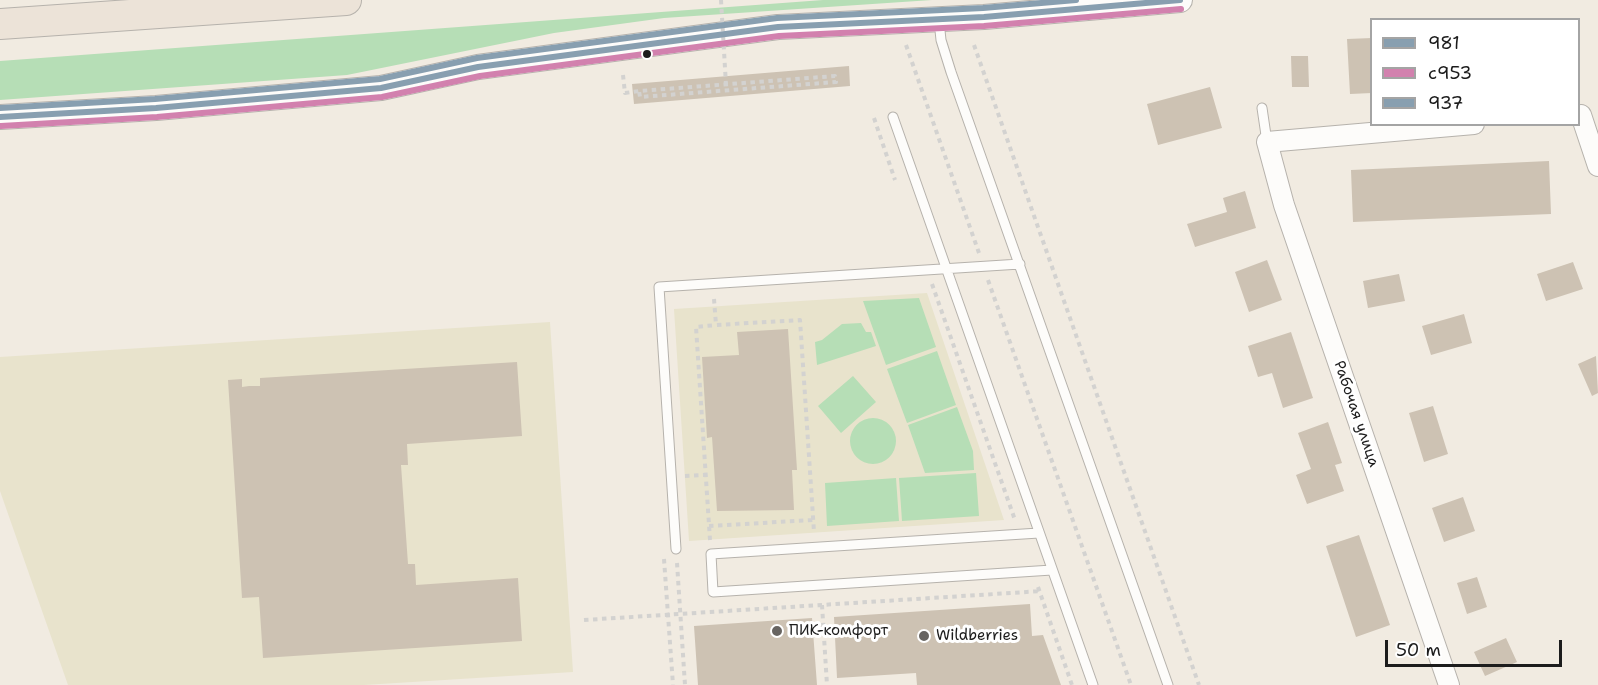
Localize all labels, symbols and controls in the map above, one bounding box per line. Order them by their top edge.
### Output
legend [1370,18,1580,126]
text: 981 [1428,31,1460,55]
unlabelled marker [641,48,653,60]
text: с953 [1428,61,1472,85]
text: 937 [1428,91,1463,115]
street label: Рабочая улица [1329,359,1383,469]
place label: ПИК-комфорт [789,622,888,640]
marker: ПИК-комфорт [770,624,784,638]
place label: Wildberries [936,627,1018,645]
scale bar [1388,628,1565,666]
marker: Wildberries [917,629,931,643]
text: 50 m [1396,638,1441,662]

